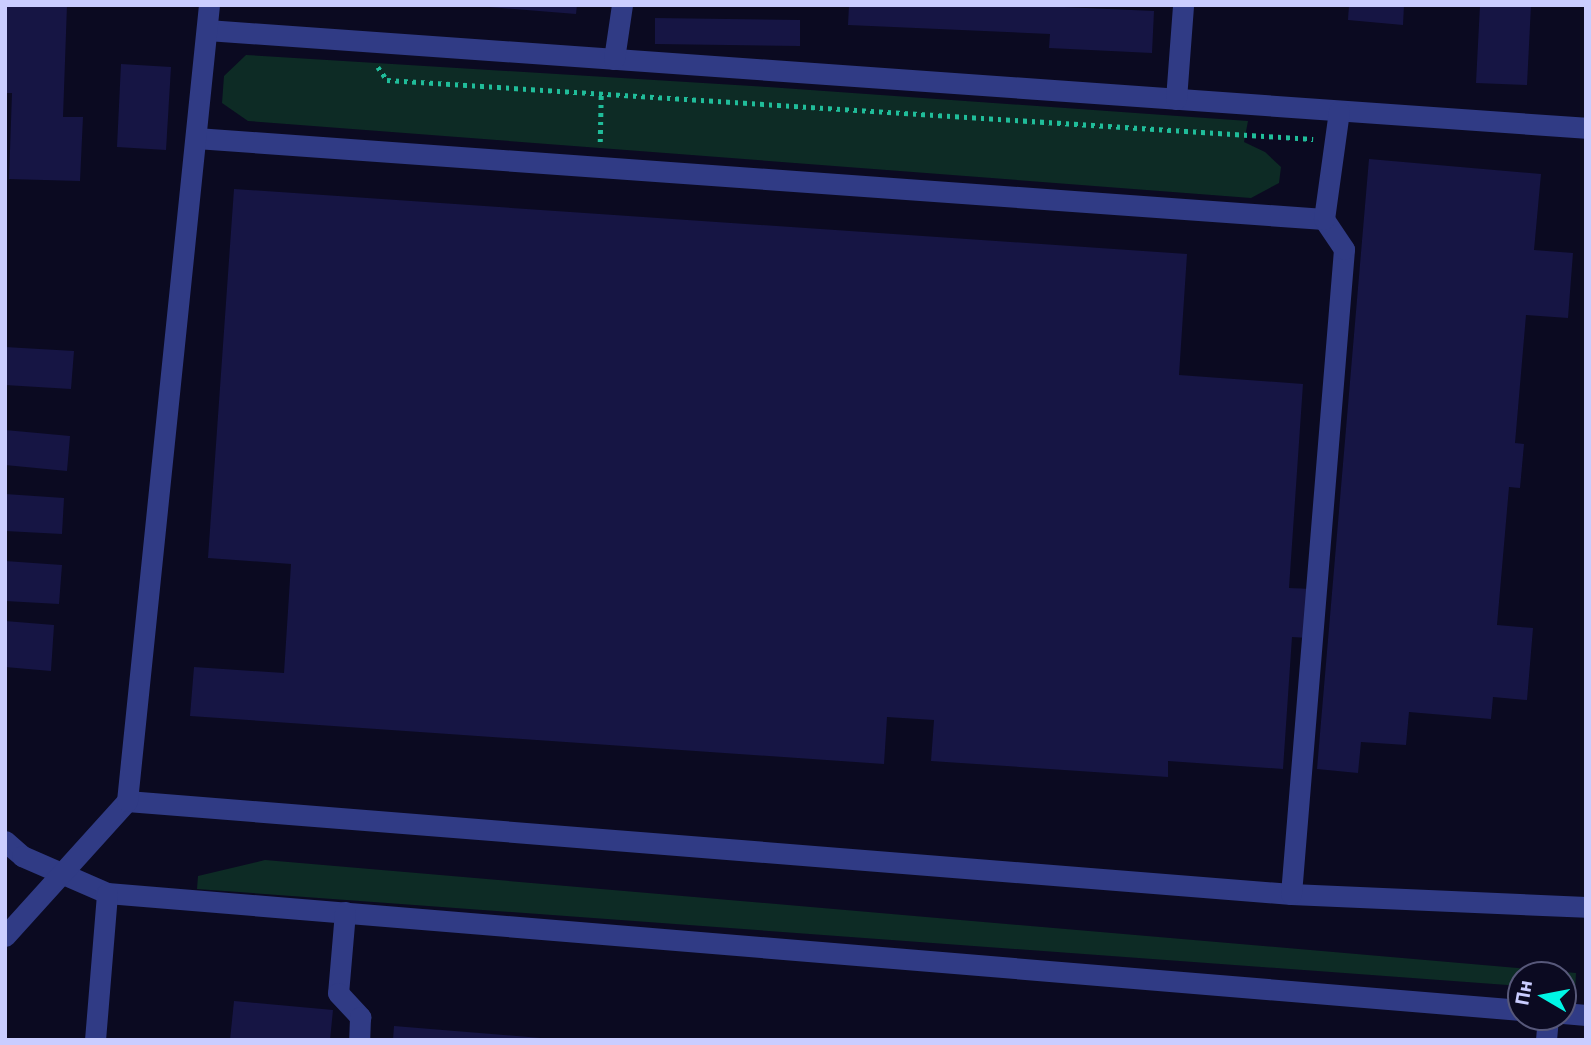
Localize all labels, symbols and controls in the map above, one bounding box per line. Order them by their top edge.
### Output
north arrow [1507,961,1577,1031]
text: Пн [1509,978,1537,1007]

